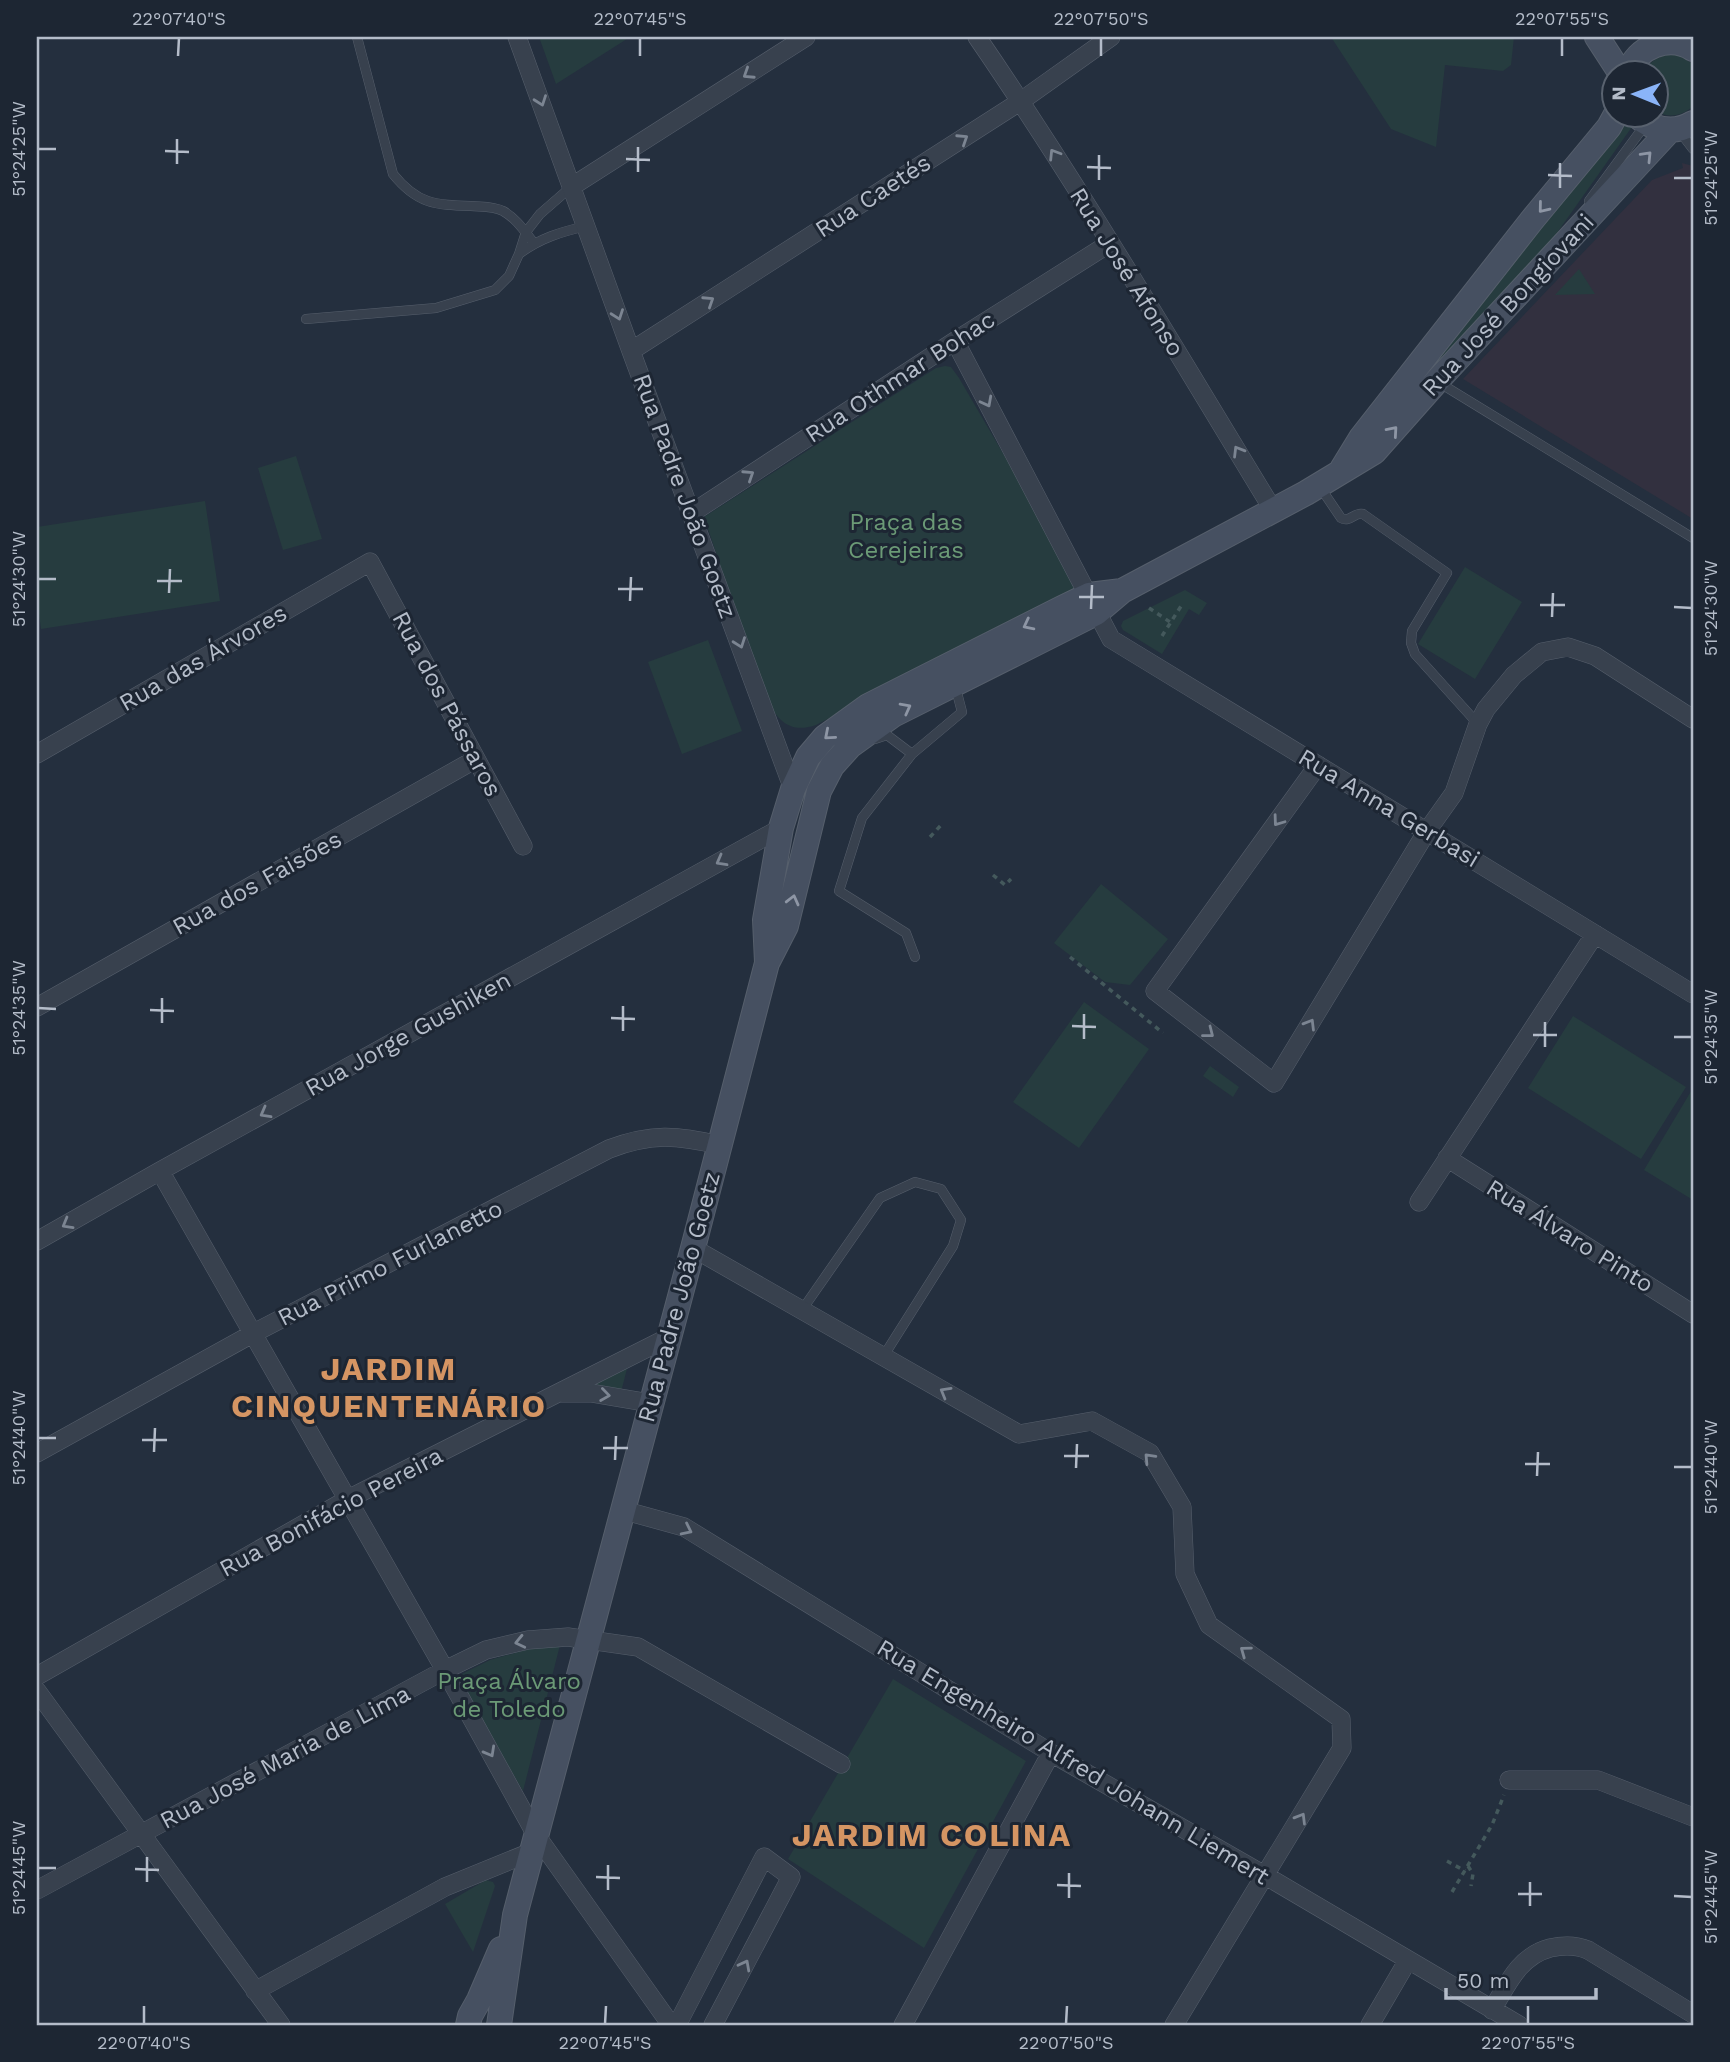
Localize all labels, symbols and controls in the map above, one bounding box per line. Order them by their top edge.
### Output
text: 22°07'40"S [132,8,226,29]
text: 22°07'45"S [593,8,687,29]
text: 22°07'50"S [1054,8,1148,29]
text: 22°07'55"S [1515,8,1609,29]
north arrow [1600,60,1670,130]
one-way arrow [743,65,756,78]
text: N [1607,86,1630,101]
one-way arrow [532,94,546,106]
text: 51°24'25"W [8,101,29,197]
text: 51°24'25"W [1700,130,1721,226]
one-way arrow [955,134,968,147]
street label: Rua Caetés [810,148,936,244]
one-way arrow [1049,148,1062,161]
one-way arrow [1639,152,1652,165]
street label: Rua José Afonso [1064,183,1190,361]
one-way arrow [1539,199,1551,212]
street label: Rua José Bongiovani [1416,208,1600,402]
one-way arrow [701,296,714,309]
street label: Rua Othmar Bohac [800,305,1000,449]
one-way arrow [610,308,624,320]
street label: Rua Padre João Goetz [628,370,742,622]
one-way arrow [978,394,992,407]
one-way arrow [1385,427,1397,440]
one-way arrow [1233,446,1246,459]
one-way arrow [741,471,754,484]
park label: Praça das Cerejeiras [848,508,964,564]
text: 51°24'30"W [8,531,29,627]
text: 51°24'30"W [1700,560,1721,656]
street label: Rua das Árvores [114,599,292,717]
street label: Rua dos Pássaros [386,607,508,801]
one-way arrow [1023,617,1035,631]
one-way arrow [731,637,745,649]
one-way arrow [899,703,911,716]
one-way arrow [825,727,838,739]
street label: Rua Anna Gerbasi [1293,743,1485,873]
one-way arrow [1274,813,1287,826]
street label: Rua dos Faisões [168,825,346,941]
one-way arrow [716,853,729,866]
one-way arrow [785,894,799,906]
text: 51°24'35"W [8,960,29,1056]
street label: Rua Jorge Gushiken [300,966,516,1102]
text: 51°24'35"W [1700,989,1721,1085]
one-way arrow [1301,1019,1314,1032]
one-way arrow [1202,1024,1214,1037]
one-way arrow [260,1105,272,1118]
street label: Rua Padre João Goetz [632,1169,726,1425]
street label: Rua Álvaro Pinto [1481,1173,1659,1299]
street label: Rua Primo Furlanetto [273,1194,507,1332]
one-way arrow [61,1216,74,1229]
district label: JARDIM CINQUENTENÁRIO [231,1350,547,1425]
one-way arrow [599,1387,611,1402]
one-way arrow [940,1387,953,1400]
text: 51°24'40"W [8,1390,29,1486]
text: 51°24'40"W [1700,1419,1721,1515]
street label: Rua Bonifácio Pereira [215,1441,447,1583]
one-way arrow [1145,1453,1158,1466]
one-way arrow [680,1522,692,1536]
street label: Rua Engenheiro Alfred Johann Liemert [872,1633,1274,1891]
one-way arrow [514,1634,526,1648]
one-way arrow [1240,1646,1253,1659]
park label: Praça Álvaro de Toledo [437,1667,581,1723]
street label: Rua José Maria de Lima [155,1679,415,1835]
one-way arrow [482,1744,495,1757]
one-way arrow [1293,1812,1306,1825]
district label: JARDIM COLINA [792,1816,1072,1854]
text: 51°24'45"W [8,1821,29,1915]
text: 51°24'45"W [1700,1850,1721,1944]
scale bar [1446,1957,1597,2001]
one-way arrow [736,1960,750,1972]
text: 50 m [1457,1968,1509,1993]
text: 22°07'40"S [97,2032,191,2053]
text: 22°07'45"S [558,2032,652,2053]
text: 22°07'50"S [1019,2032,1113,2053]
text: 22°07'55"S [1481,2032,1575,2053]

